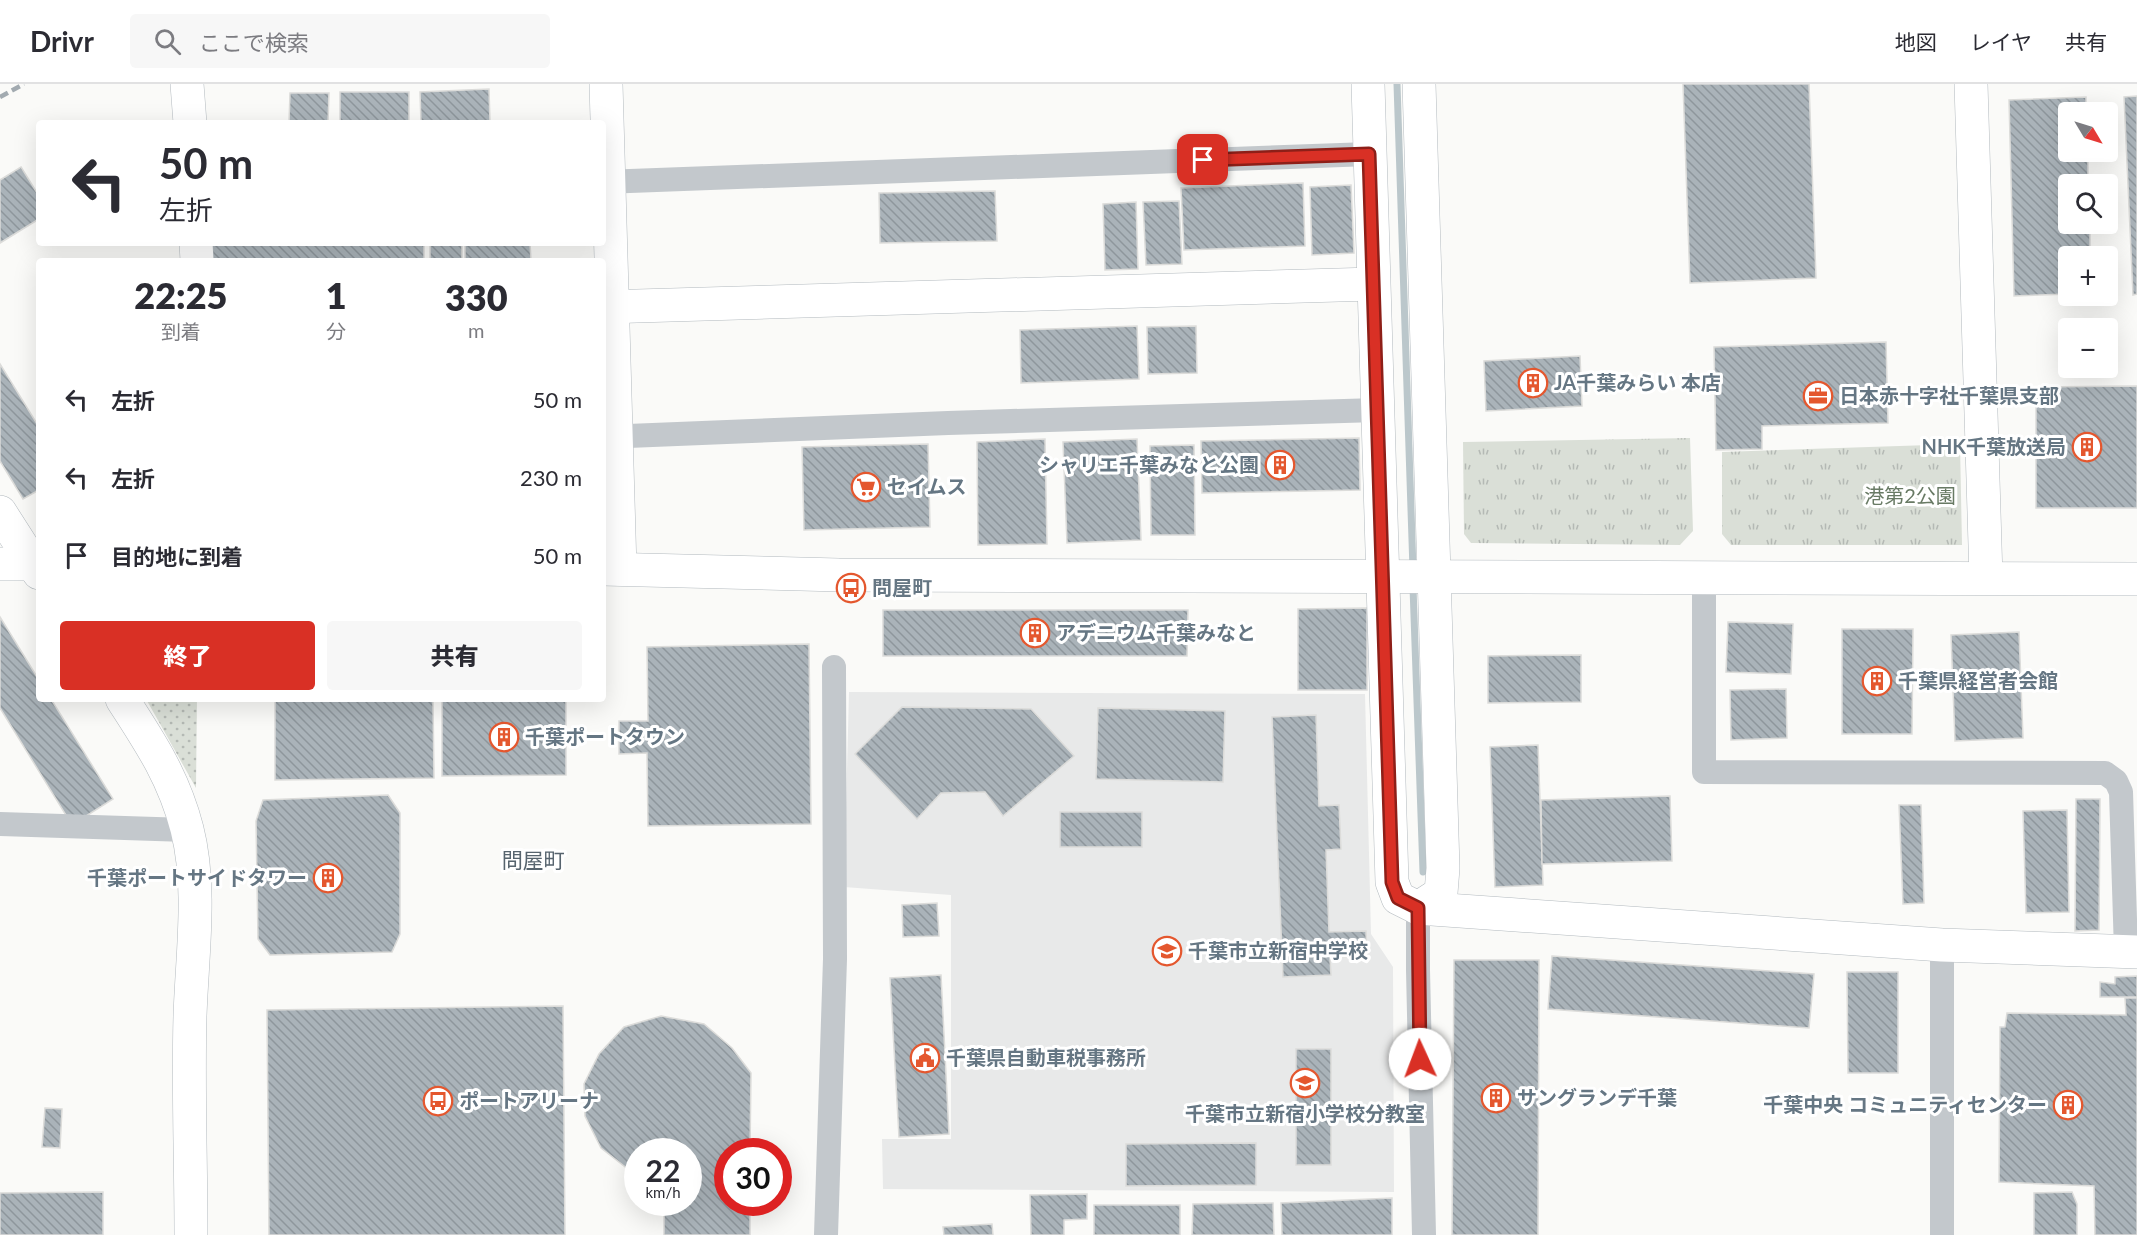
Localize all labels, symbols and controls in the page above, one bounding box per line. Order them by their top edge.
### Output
search box [130,14,550,68]
text: Drivr [30,24,94,58]
icon: search [151,25,184,58]
text: ここで検索 [199,29,309,56]
text: 地図 [1895,29,1937,54]
text: レイヤ [1970,29,2032,54]
text: 共有 [2065,29,2107,54]
north arrow [2058,102,2118,162]
map controls [2058,102,2118,378]
pin [1177,134,1228,185]
text: 50 m [159,138,253,188]
icon: arrive [1186,143,1219,176]
icon: left [60,144,138,222]
button: search [2058,174,2118,234]
text: 左折 [159,193,213,226]
button: + [2058,246,2118,306]
text: 22:25 [134,273,227,317]
text: 1 [326,273,347,317]
text: 330 [445,275,508,319]
text: m [468,318,485,342]
button: − [2058,318,2118,378]
text: 到着 [161,319,201,343]
text: 分 [326,319,346,343]
building icon: JA千葉みらい 本店 [1517,367,1549,399]
place label: JA千葉みらい 本店 [1554,370,1721,394]
office icon: 日本赤十字社千葉県支部 [1802,380,1834,412]
icon: left [60,383,93,416]
place label: 日本赤十字社千葉県支部 [1839,383,2059,407]
text: 50 m [533,386,582,413]
text: 左折 [111,387,155,414]
building icon: NHK千葉放送局 [2071,431,2103,463]
place label: NHK千葉放送局 [1921,434,2066,458]
building icon: シャリエ千葉みなと公園 [1264,449,1296,481]
place label: シャリエ千葉みなと公園 [1039,452,1259,476]
icon: left [60,461,93,494]
text: 230 m [520,464,582,491]
text: 左折 [111,465,155,492]
supermarket icon: セイムス [850,471,882,503]
place label: セイムス [887,474,967,498]
park label: 港第2公園 [1864,483,1956,507]
icon: arrive [60,539,93,572]
text: 50 m [533,542,582,569]
text: 目的地に到着 [111,543,243,570]
bus stop icon: 問屋町 [835,572,867,604]
place label: 問屋町 [872,575,932,599]
building icon: アデニウム千葉みなと [1019,617,1051,649]
place label: アデニウム千葉みなと [1056,620,1256,644]
button: 終了 [60,621,315,690]
button: 共有 [327,621,582,690]
building icon: 千葉県経営者会館 [1861,665,1893,697]
place label: 千葉県経営者会館 [1898,668,2058,692]
building icon: 千葉ポートタウン [488,721,520,753]
place label: 千葉ポートタウン [525,724,685,748]
district label: 問屋町 [502,847,565,872]
building icon: 千葉ポートサイドタワー [312,862,344,894]
place label: 千葉ポートサイドタワー [87,865,307,889]
school or university icon: 千葉市立新宿中学校 [1151,935,1183,967]
place label: 千葉市立新宿中学校 [1188,938,1368,962]
position arrow [1388,1027,1452,1091]
public building icon: 千葉県自動車税事務所 [909,1042,941,1074]
place label: 千葉県自動車税事務所 [946,1045,1146,1069]
school or university icon: 千葉市立新宿小学校分教室 [1289,1067,1321,1099]
building icon: サングランデ千葉 [1480,1082,1512,1114]
bus stop icon: ポートアリーナ [422,1085,454,1117]
place label: サングランデ千葉 [1517,1085,1677,1109]
place label: ポートアリーナ [459,1088,599,1112]
building icon: 千葉中央 コミュニティセンター [2052,1089,2084,1121]
place label: 千葉中央 コミュニティセンター [1763,1092,2047,1116]
place label: 千葉市立新宿小学校分教室 [1185,1101,1425,1125]
speed limit sign: 30 [714,1138,792,1216]
text: 22 [646,1152,680,1188]
text: km/h [645,1183,681,1201]

